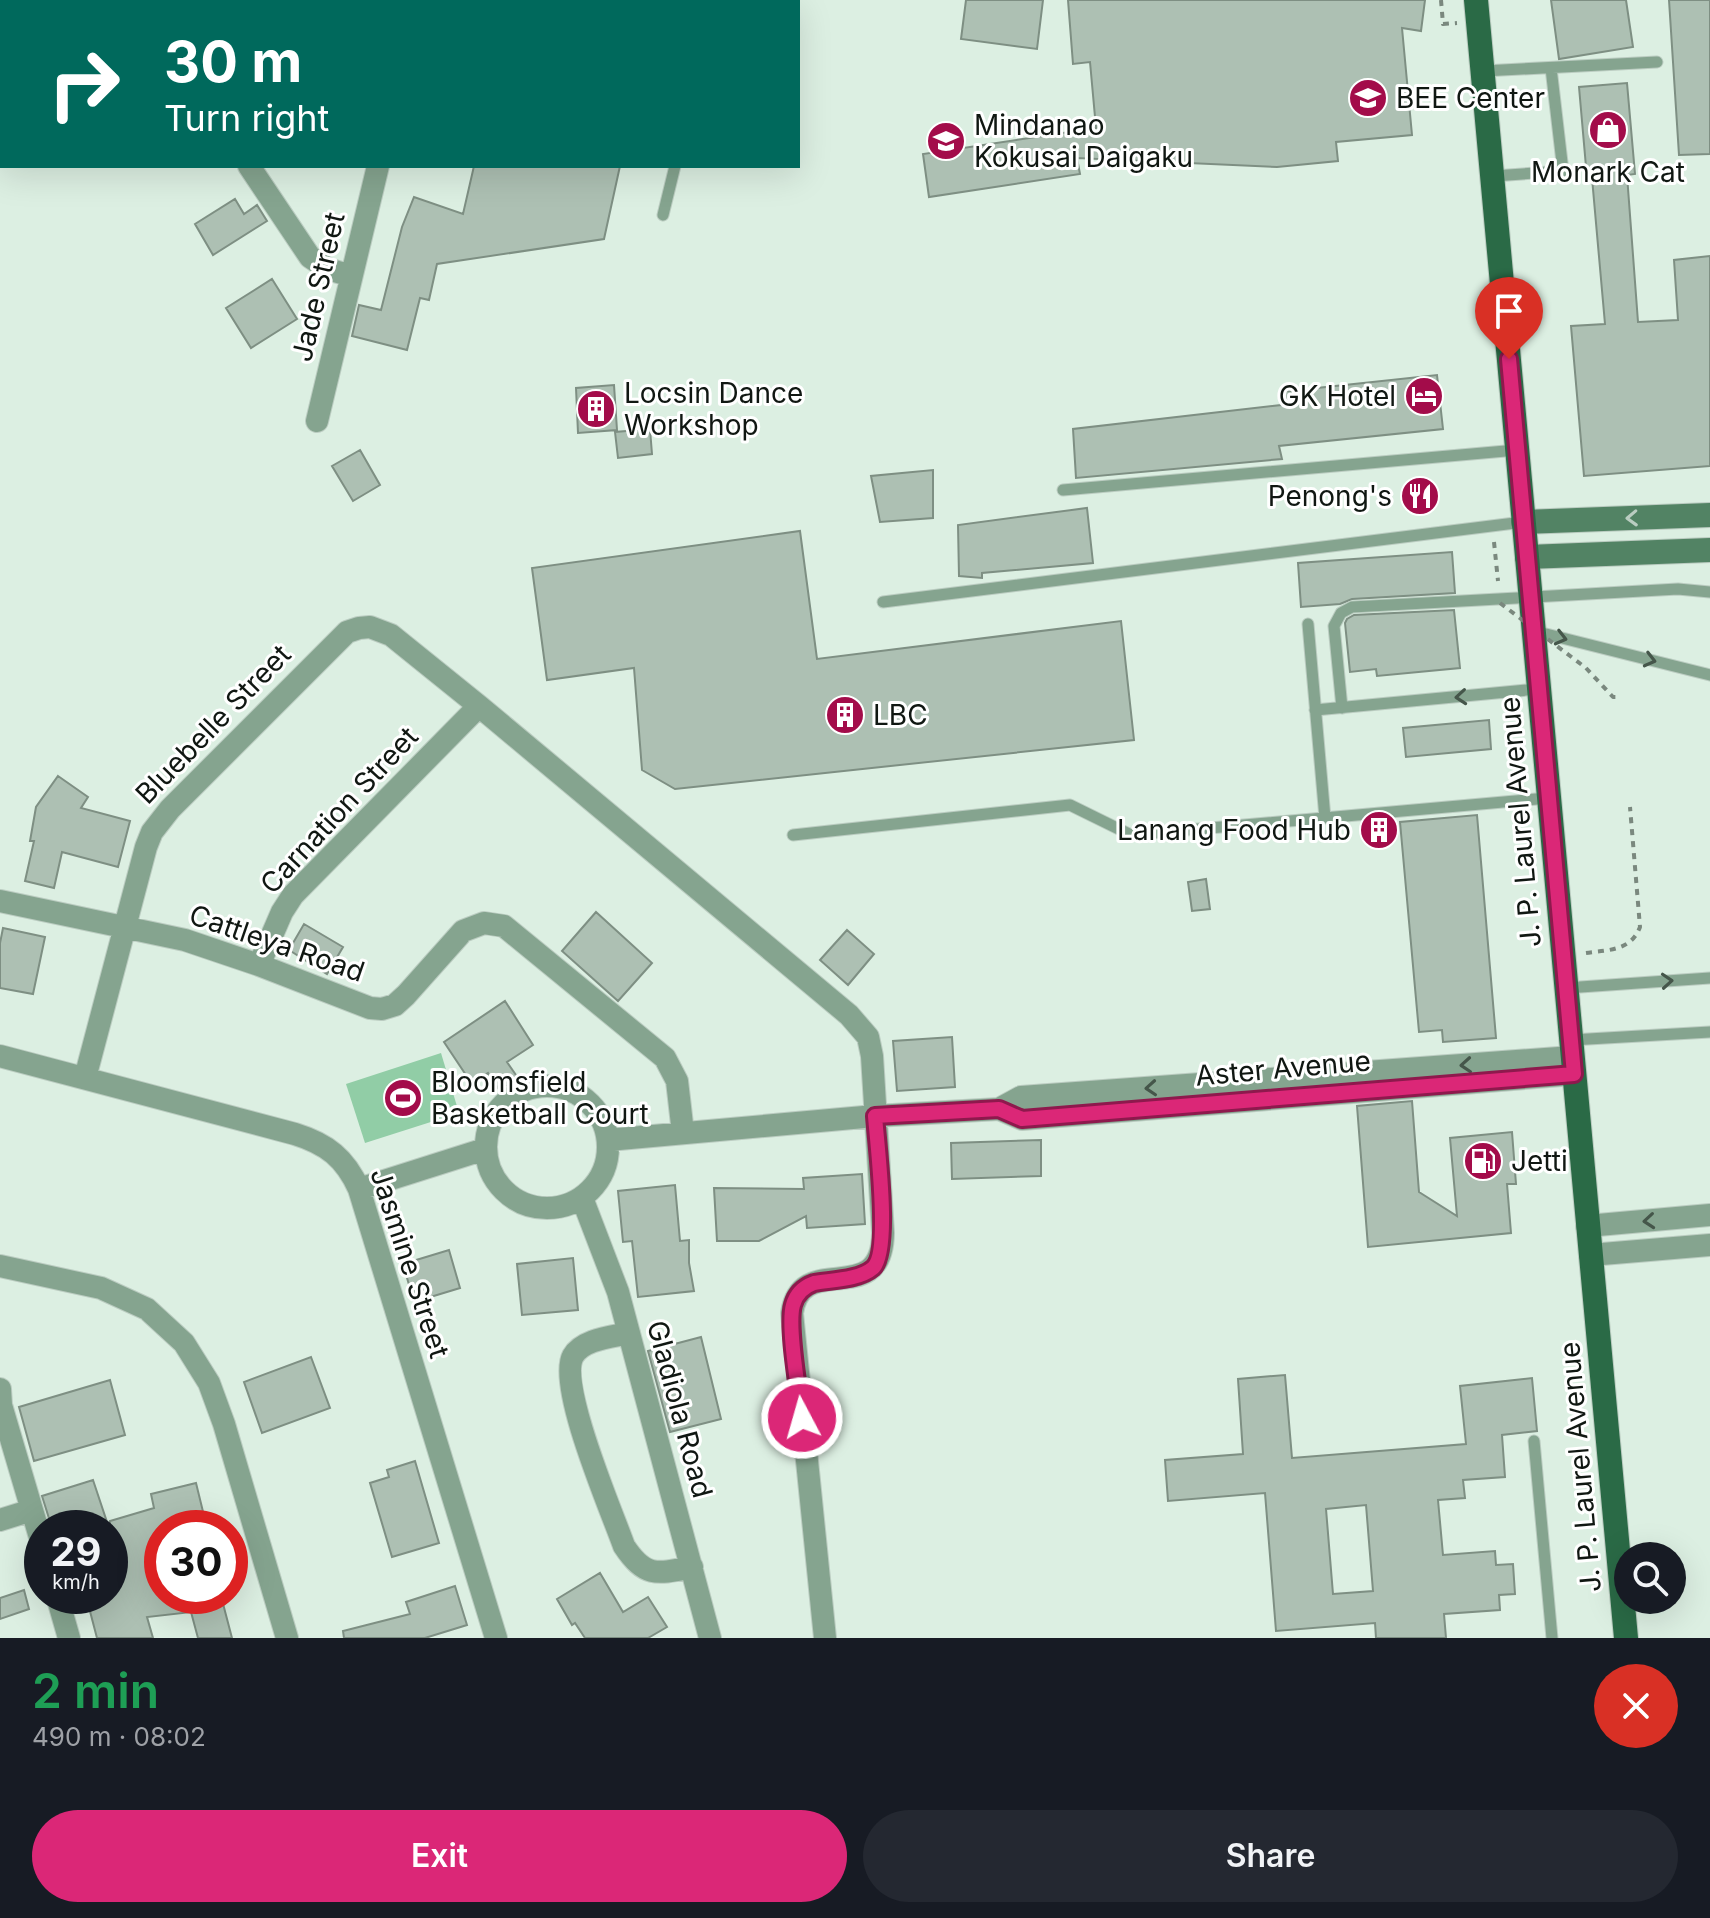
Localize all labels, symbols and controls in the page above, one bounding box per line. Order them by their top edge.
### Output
text: 30 m [164,28,302,96]
icon: right [32,32,136,136]
school or university icon: BEE Center [1347,77,1389,119]
place label: BEE Center [1396,81,1545,115]
text: Turn right [164,96,329,140]
place label: Mindanao Kokusai Daigaku [974,108,1193,174]
shop icon: Monark Cat [1587,109,1629,151]
school or university icon: Mindanao Kokusai Daigaku [925,120,967,162]
place label: Monark Cat [1531,155,1685,189]
street label: Jade Street [284,209,352,365]
pin [1475,277,1543,359]
icon: arrive [1487,289,1531,333]
hotel icon: GK Hotel [1403,375,1445,417]
place label: Locsin Dance Workshop [624,376,803,442]
place label: GK Hotel [1279,379,1396,413]
building icon: Locsin Dance Workshop [575,388,617,430]
restaurant icon: Penong's [1399,475,1441,517]
place label: Penong's [1268,479,1392,513]
one-way arrow [1625,510,1638,527]
one-way arrow [1554,628,1568,645]
street label: Bluebelle Street [128,637,298,811]
one-way arrow [1642,650,1656,667]
one-way arrow [1454,688,1467,705]
building icon: LBC [824,694,866,736]
street label: J. P. Laurel Avenue [1492,695,1548,949]
place label: LBC [873,698,928,732]
street label: Carnation Street [253,720,425,900]
building icon: Lanang Food Hub [1358,809,1400,851]
place label: Lanang Food Hub [1117,813,1351,847]
street label: Cattleya Road [185,897,369,989]
one-way arrow [1661,973,1674,990]
street label: Aster Avenue [1194,1043,1372,1093]
one-way arrow [1459,1056,1472,1073]
place label: Bloomsfield Basketball Court [431,1065,649,1131]
sports icon: Bloomsfield Basketball Court [382,1077,424,1119]
one-way arrow [1144,1079,1157,1096]
fuel station icon: Jetti [1462,1140,1504,1182]
place label: Jetti [1511,1144,1568,1178]
street label: Jasmine Street [363,1164,457,1362]
one-way arrow [1642,1212,1655,1229]
street label: Gladiola Road [640,1317,720,1501]
street label: J. P. Laurel Avenue [1552,1340,1608,1594]
position arrow [760,1376,844,1460]
speed limit sign: 30 [144,1510,248,1614]
text: 29 [50,1527,102,1576]
map controls [1614,1542,1686,1614]
button: search [1614,1542,1686,1614]
text: km/h [52,1570,100,1594]
text: 2 min [32,1661,159,1720]
button: close [1594,1664,1678,1748]
text: 490 m · 08:02 [32,1721,206,1752]
button: Exit [32,1810,847,1902]
button: Share [863,1810,1678,1902]

